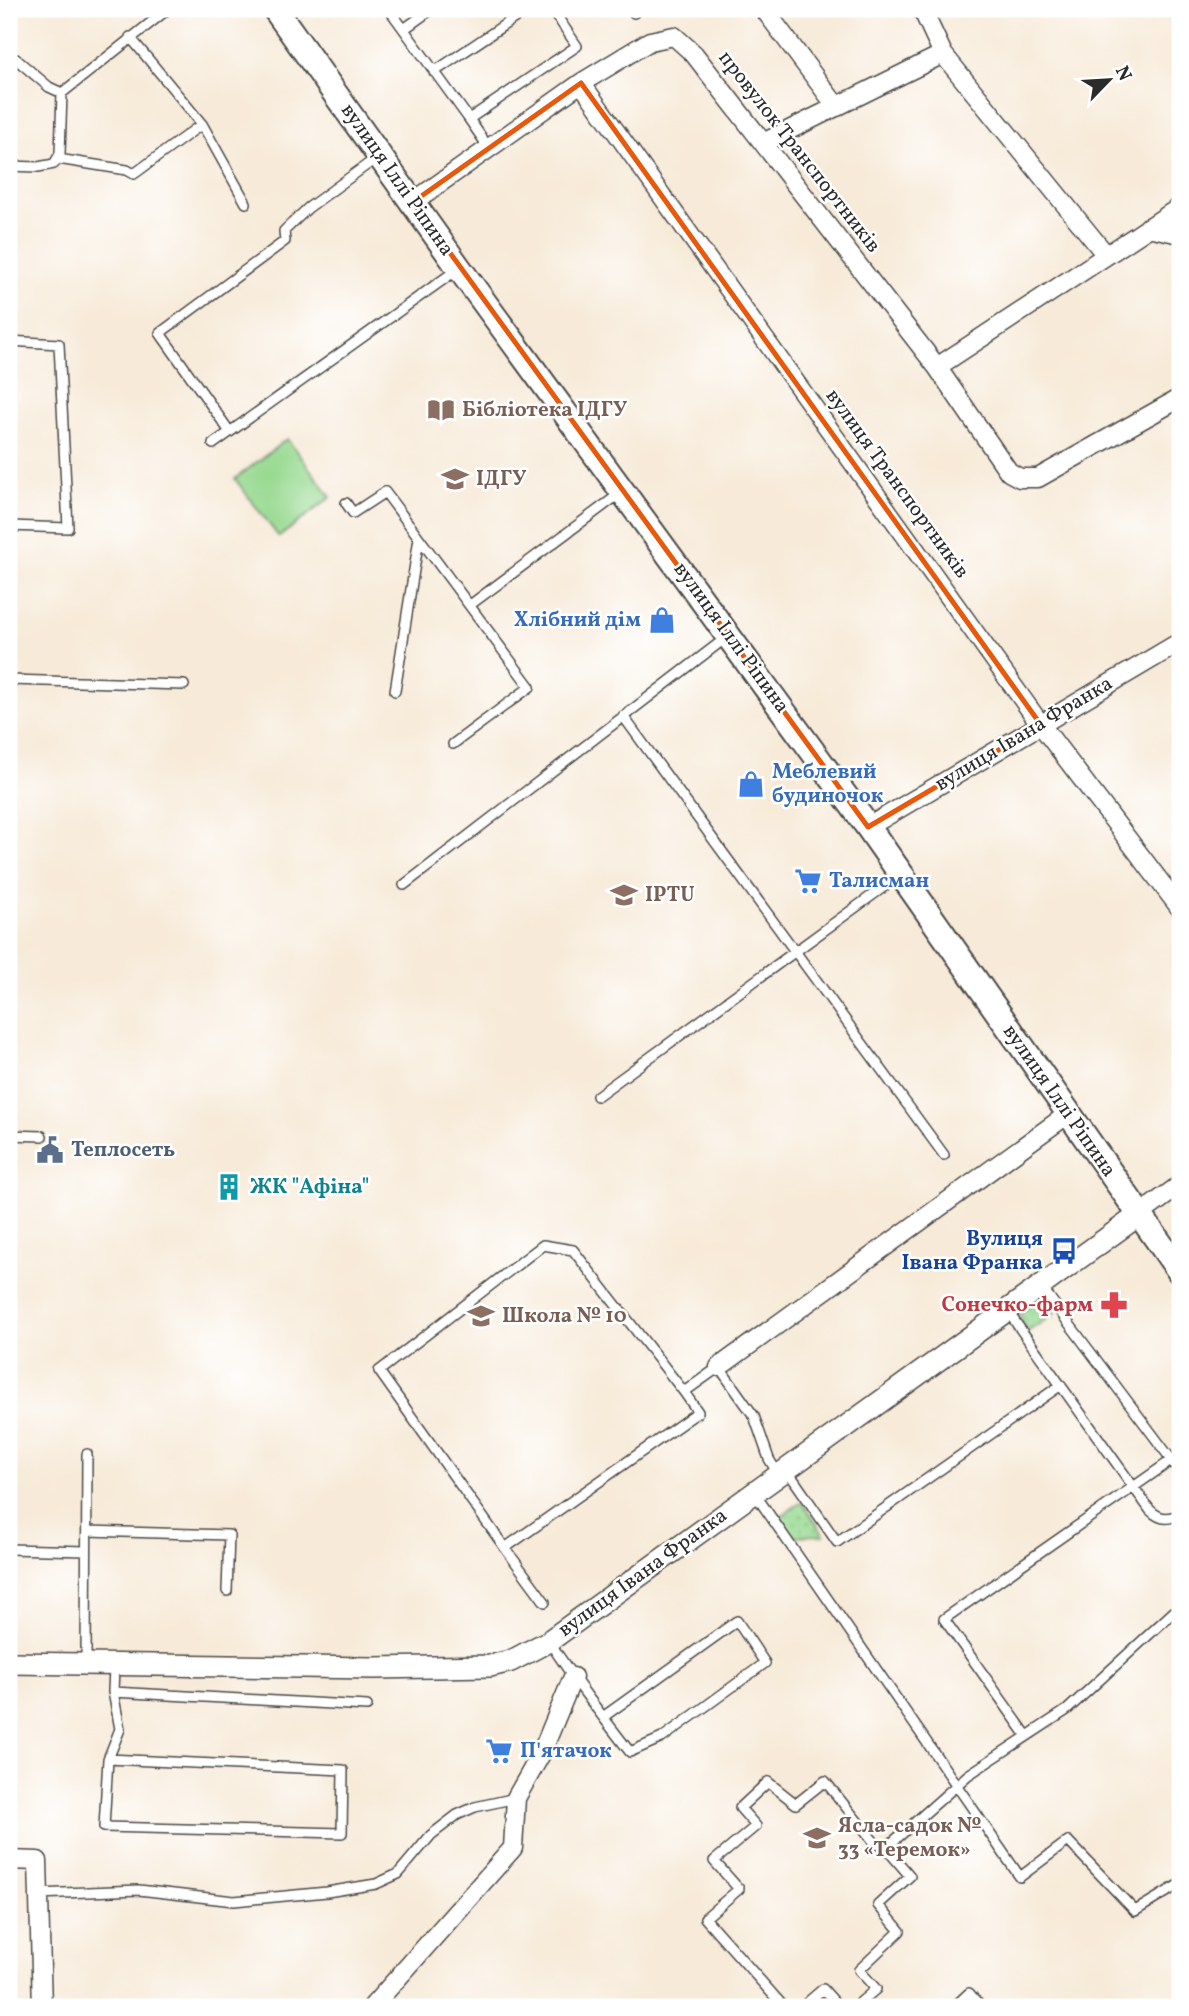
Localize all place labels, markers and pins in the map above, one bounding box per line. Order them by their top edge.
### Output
library icon: Бібліотека ІДГУ [426,395,456,425]
place label: Бібліотека ІДГУ [462,396,627,425]
school or university icon: ІДГУ [440,464,470,494]
place label: ІДГУ [476,465,526,494]
shop icon: Хлібний дім [647,605,677,635]
place label: Хлібний дім [514,606,641,635]
place label: Меблевий будиночок [772,758,884,811]
shop icon: Меблевий будиночок [736,769,766,799]
supermarket icon: Талисман [793,866,823,896]
place label: Талисман [829,867,929,896]
school or university icon: IPTU [609,880,639,910]
place label: IPTU [645,881,695,910]
public building icon: Теплосеть [35,1135,65,1165]
place label: Теплосеть [71,1136,175,1165]
building icon: ЖК "Афіна" [214,1172,244,1202]
place label: ЖК "Афіна" [250,1173,369,1202]
place label: Вулиця Івана Франка [902,1225,1043,1278]
bus stop icon: Вулиця Івана Франка [1049,1236,1079,1266]
pharmacy icon: Сонечко-фарм [1099,1290,1129,1320]
place label: Сонечко-фарм [941,1291,1093,1320]
school or university icon: Школа № 10 [466,1301,496,1331]
place label: Школа № 10 [502,1302,627,1331]
supermarket icon: П'ятачок [484,1736,514,1766]
place label: П'ятачок [520,1737,612,1766]
place label: Ясла-садок № 33 «Теремок» [838,1812,982,1865]
school or university icon: Ясла-садок № 33 «Теремок» [802,1823,832,1853]

